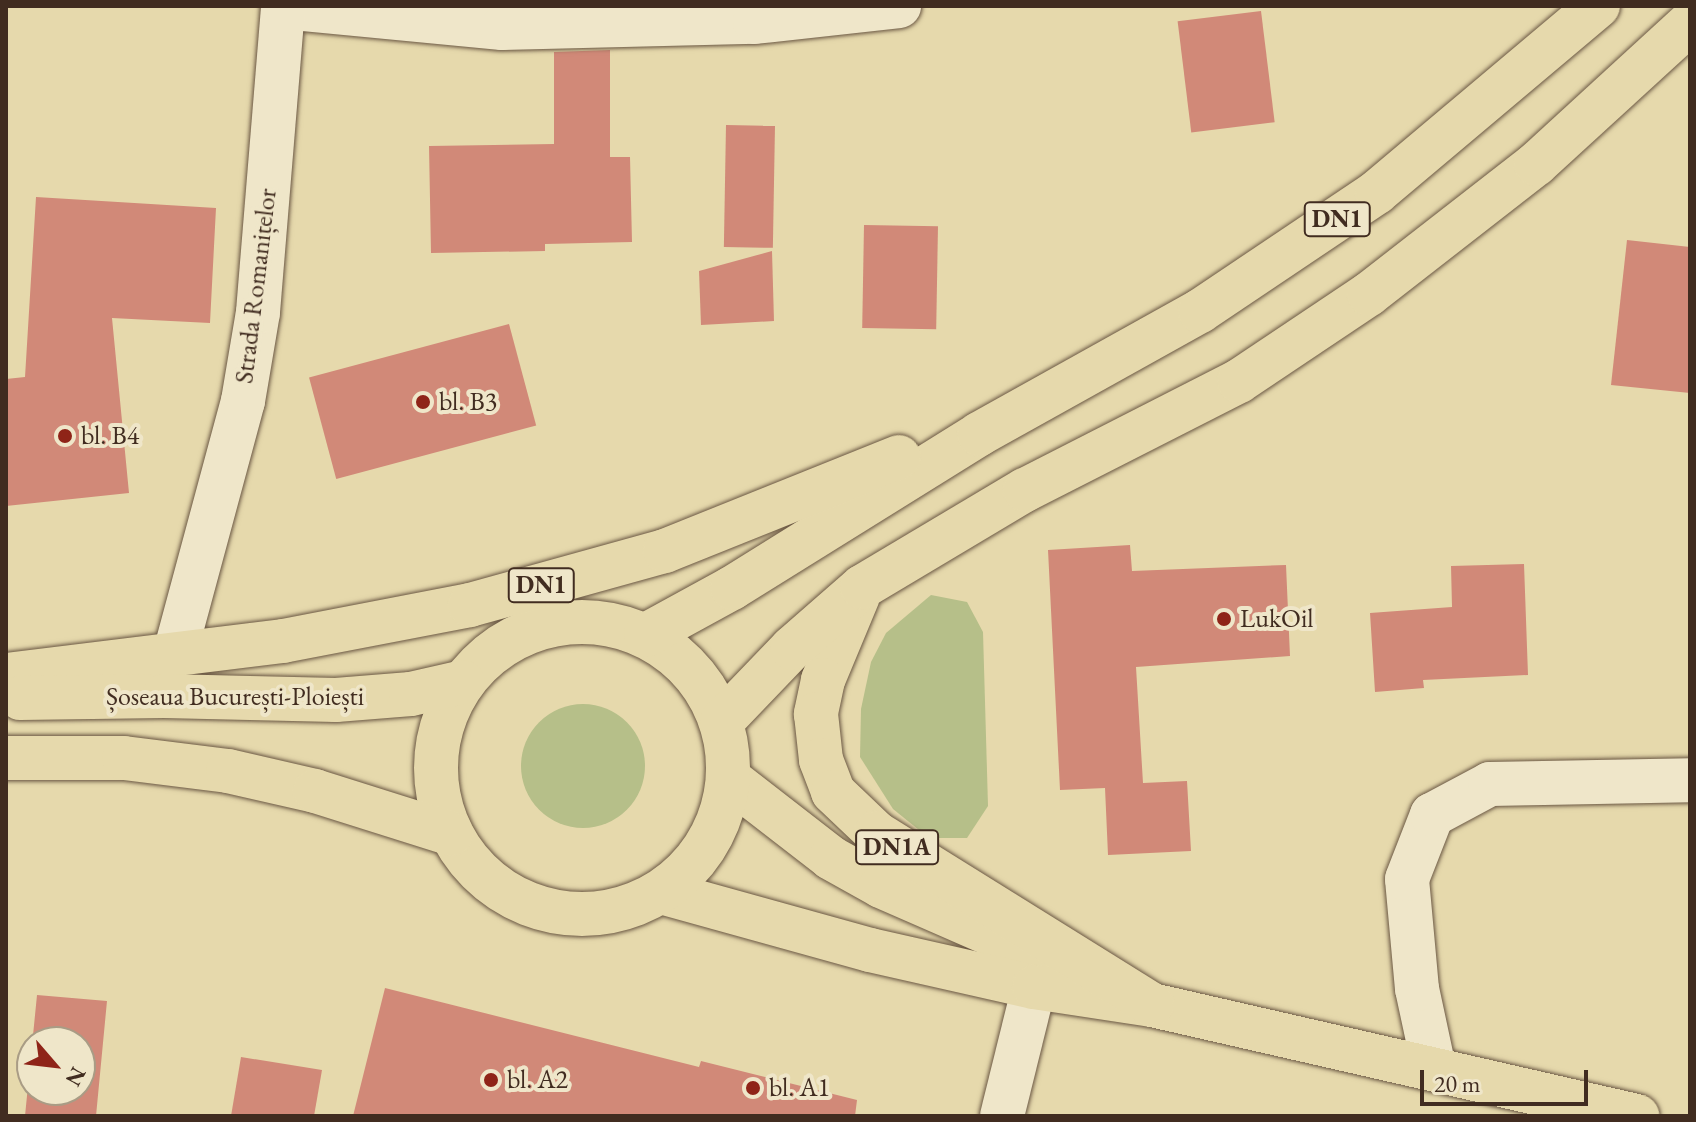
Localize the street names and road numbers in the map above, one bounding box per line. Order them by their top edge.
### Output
street label: Strada Romanițelor [229,187,283,385]
road number: DN1 [1303,199,1371,239]
road number: DN1 [507,565,575,605]
street label: Șoseaua București-Ploiești [106,681,364,713]
road number: DN1A [855,827,939,867]

